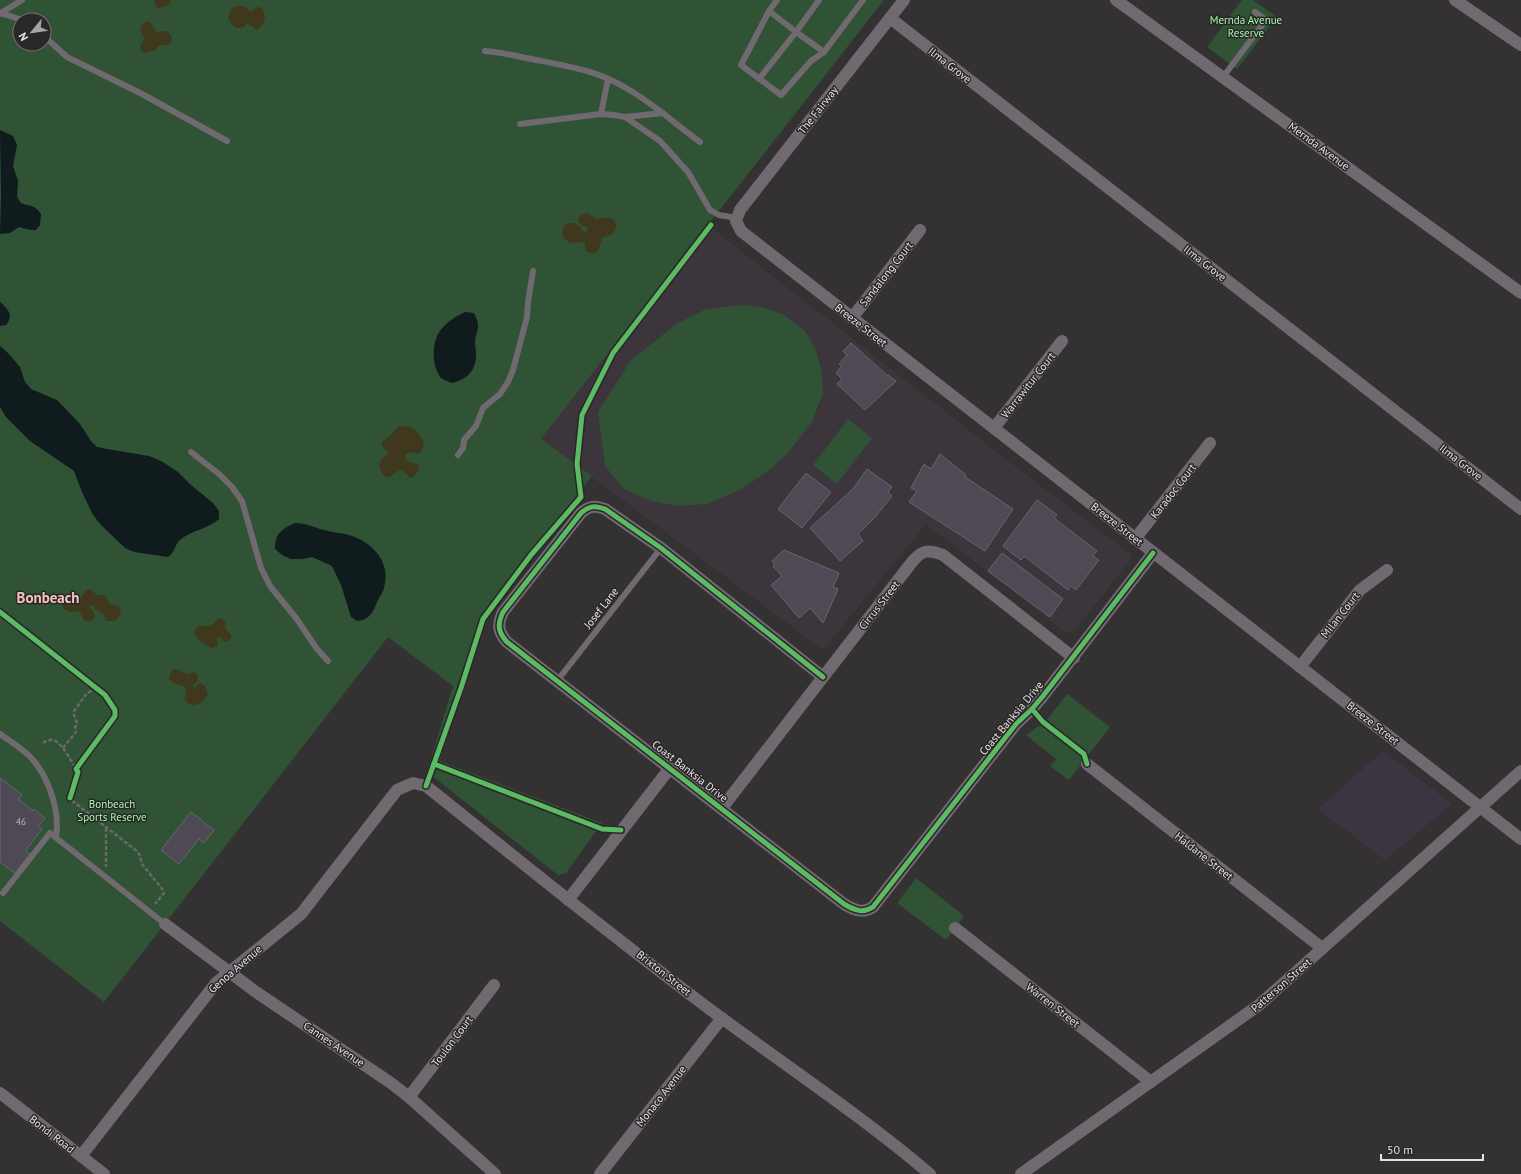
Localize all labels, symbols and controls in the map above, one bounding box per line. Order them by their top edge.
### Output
north arrow [12,12,52,52]
park label: Mernda Avenue Reserve [1210,13,1283,40]
text: N [15,30,31,43]
street label: Ilma Grove [926,44,975,86]
street label: The Fairway [795,82,842,137]
street label: Mernda Avenue [1286,119,1353,173]
street label: Sandalong Court [856,239,916,309]
street label: Ilma Grove [1181,242,1230,284]
street label: Breeze Street [832,300,890,350]
street label: Warrawitur Court [998,349,1058,421]
street label: Ilma Grove [1437,441,1486,483]
street label: Karadoc Court [1147,460,1199,521]
street label: Breeze Street [1088,499,1146,549]
street label: Cirrus Street [856,578,903,632]
street label: Josef Lane [580,584,622,632]
district label: Bonbeach [17,588,79,607]
street label: Milan Court [1318,589,1363,641]
street label: Coast Banksia Drive [976,678,1046,758]
street label: Breeze Street [1344,698,1402,748]
street label: Coast Banksia Drive [649,737,731,805]
park label: Bonbeach Sports Reserve [77,797,147,824]
house number: 46 [16,816,26,827]
street label: Haldane Street [1172,829,1236,883]
street label: Genoa Avenue [205,942,265,996]
street label: Brixton Street [634,947,694,999]
street label: Patterson Street [1248,955,1314,1015]
street label: Warren Street [1023,980,1083,1030]
street label: Toulon Court [428,1013,476,1069]
street label: Cannes Avenue [301,1018,368,1070]
street label: Monaco Avenue [633,1062,689,1129]
street label: Bondi Road [27,1112,77,1156]
scale bar [1381,1136,1483,1162]
text: 50 m [1387,1142,1413,1157]

